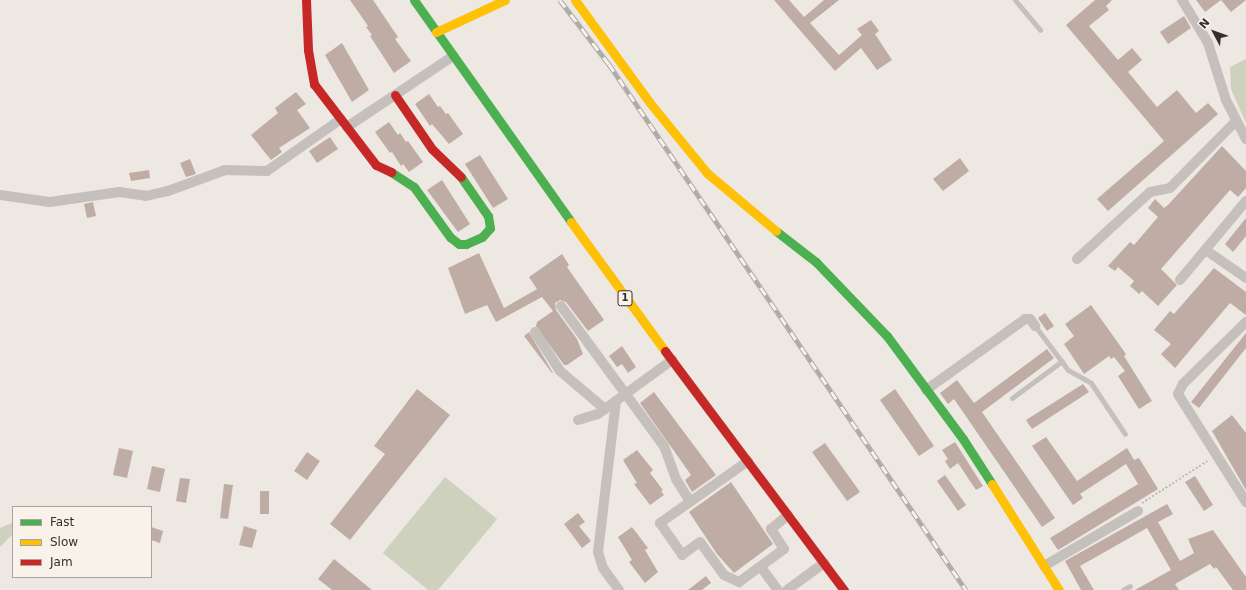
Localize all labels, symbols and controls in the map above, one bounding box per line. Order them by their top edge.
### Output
north arrow [1194,12,1234,52]
text: N [1197,16,1212,32]
road number: 1 [617,290,633,306]
legend [12,506,152,578]
text: Fast [50,515,74,529]
text: Slow [50,535,78,549]
text: Jam [50,555,73,569]

